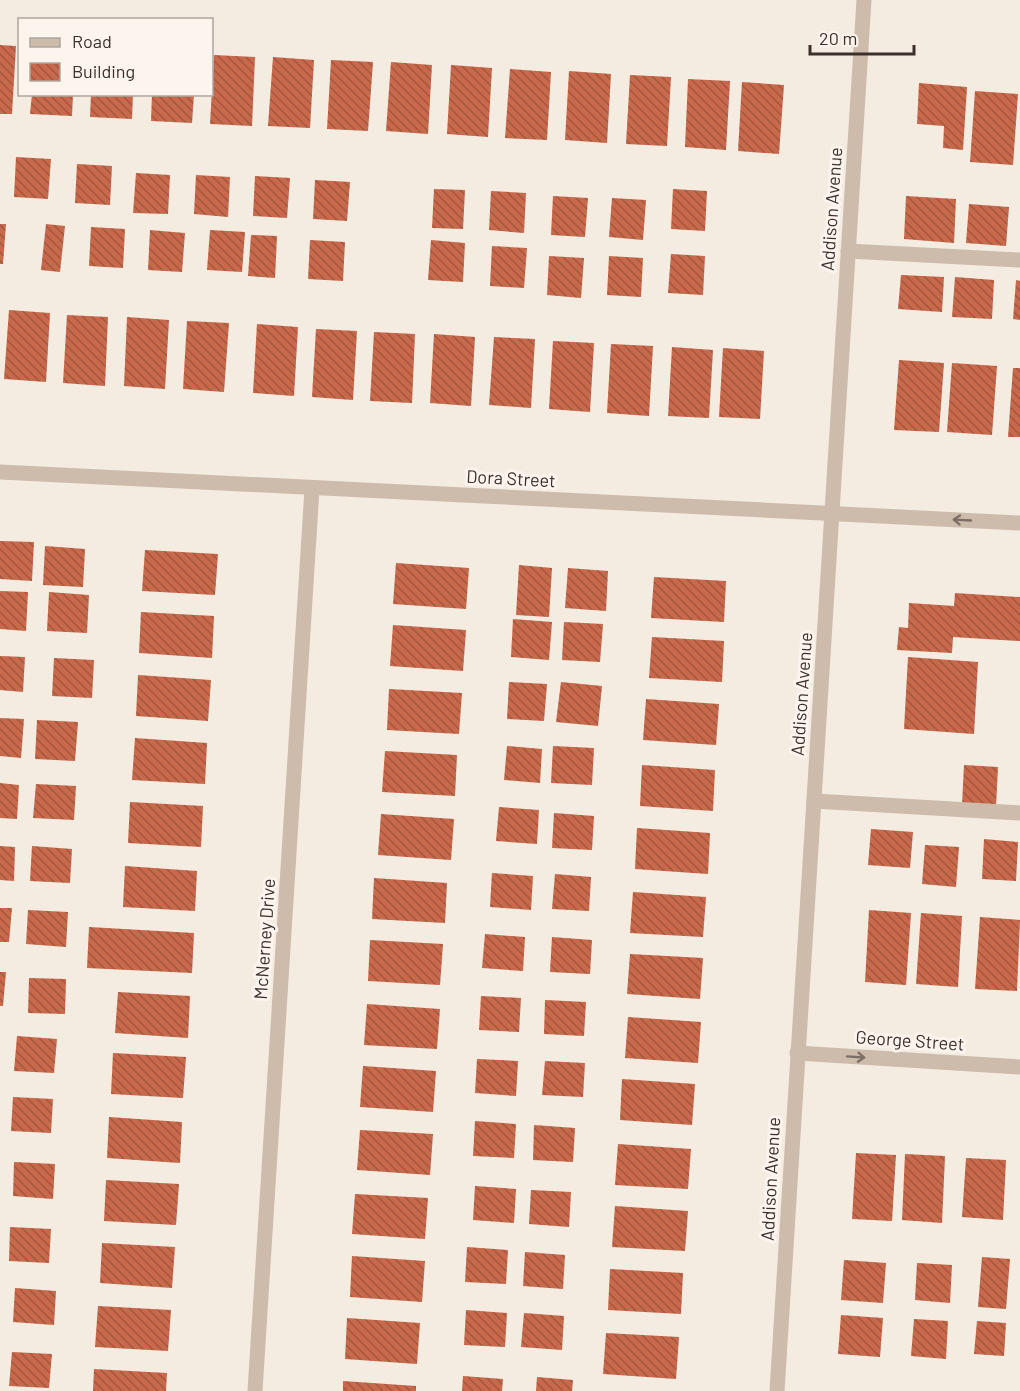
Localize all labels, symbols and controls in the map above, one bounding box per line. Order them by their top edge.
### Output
legend [18,18,213,96]
scale bar [810,18,914,56]
text: 20 m [819,27,857,49]
text: Road [72,30,112,52]
text: Building [72,60,135,82]
street label: Addison Avenue [816,146,846,272]
street label: Dora Street [466,465,556,491]
one-way arrow [952,514,972,525]
street label: Addison Avenue [786,631,816,757]
street label: McNerney Drive [249,878,279,1000]
street label: George Street [855,1025,965,1055]
one-way arrow [845,1051,865,1062]
street label: Addison Avenue [756,1117,784,1241]

